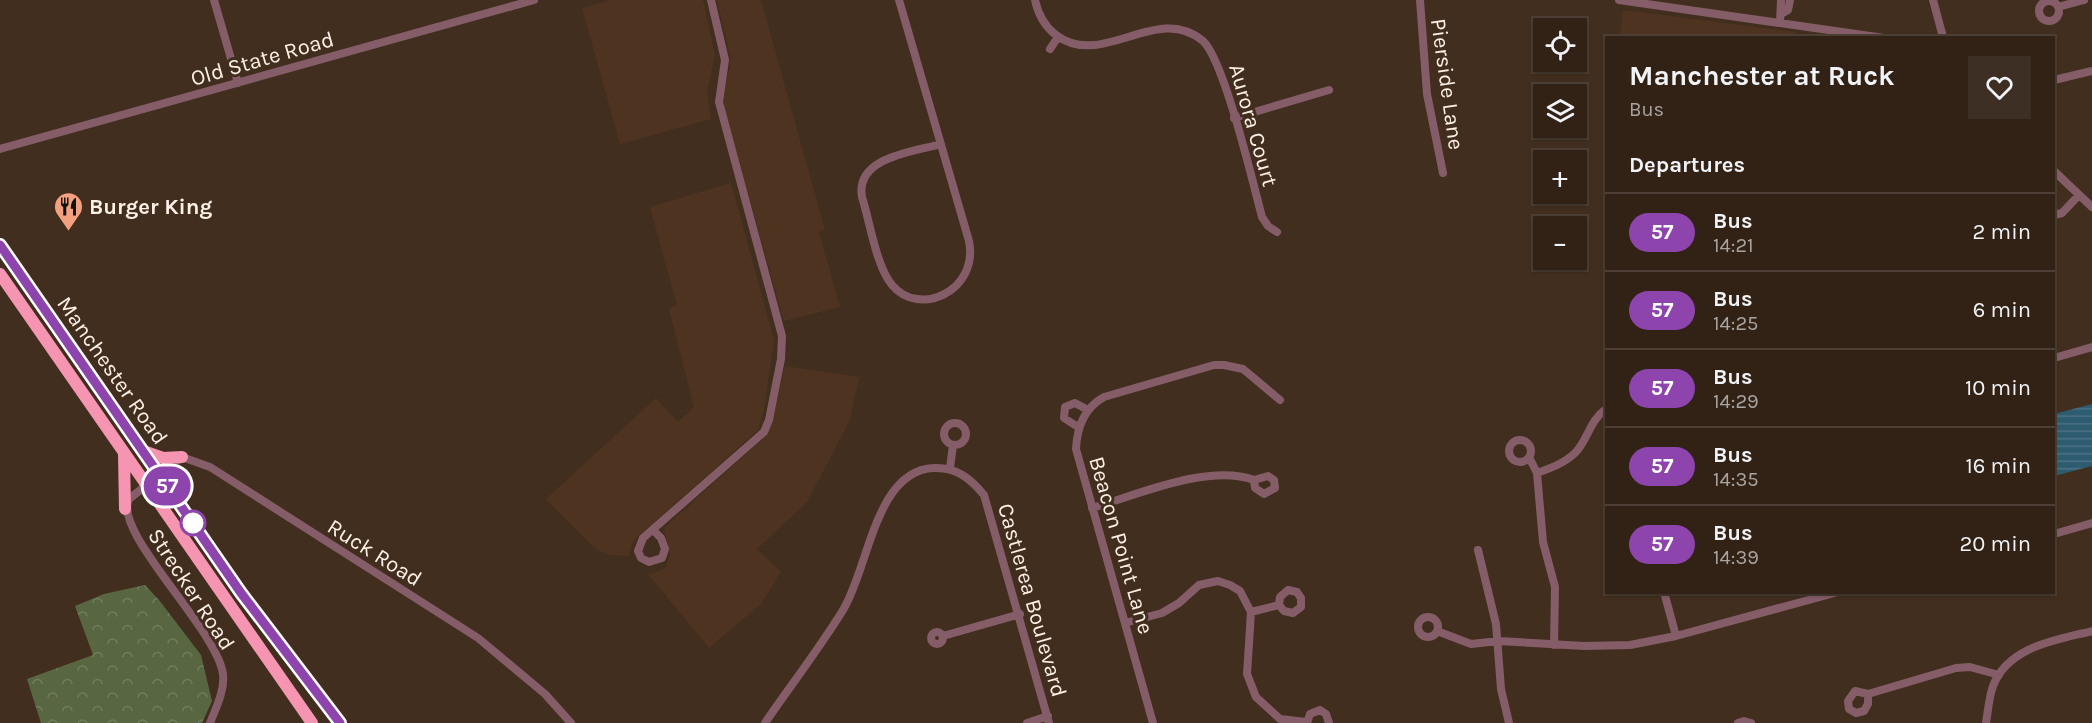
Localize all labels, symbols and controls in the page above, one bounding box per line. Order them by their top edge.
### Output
street label: Pierside Lane [1425,17,1469,152]
map controls [1533,18,1587,270]
button: locate [1533,18,1587,72]
street label: Old State Road [188,26,337,92]
button: heart [1968,56,2031,119]
text: Manchester at Ruck [1629,59,1895,92]
street label: Aurora Court [1223,61,1283,190]
button: layers [1533,84,1587,138]
text: Bus [1629,98,1664,121]
button: + [1533,150,1587,204]
text: Departures [1629,152,1745,178]
restaurant icon: Burger King [52,190,84,232]
place label: Burger King [89,194,212,220]
text: Bus [1713,208,1753,234]
button: − [1533,216,1587,270]
text: 2 min [1973,219,2031,245]
text: 57 [1651,220,1673,244]
text: 14:21 [1713,234,1754,257]
text: Bus [1713,286,1753,312]
street label: Manchester Road [51,291,173,450]
text: 6 min [1973,297,2031,323]
text: 57 [1651,298,1673,322]
text: 14:25 [1713,312,1758,335]
text: Bus [1713,364,1753,390]
text: 10 min [1965,375,2031,401]
text: 57 [1651,376,1673,400]
text: 14:29 [1713,390,1759,413]
text: Bus [1713,442,1753,468]
text: 16 min [1965,453,2031,479]
street label: Beacon Point Lane [1083,454,1159,637]
text: 57 [1651,454,1673,478]
line badge: 57 [140,466,194,506]
text: 14:35 [1713,468,1759,491]
text: 57 [156,474,178,498]
street label: Castlerea Boulevard [992,501,1072,700]
unlabelled marker [180,510,206,536]
street label: Ruck Road [322,514,426,592]
text: Bus [1713,520,1753,546]
street label: Strecker Road [142,524,240,655]
text: 20 min [1960,531,2031,557]
text: 57 [1651,532,1673,556]
text: 14:39 [1713,546,1759,569]

